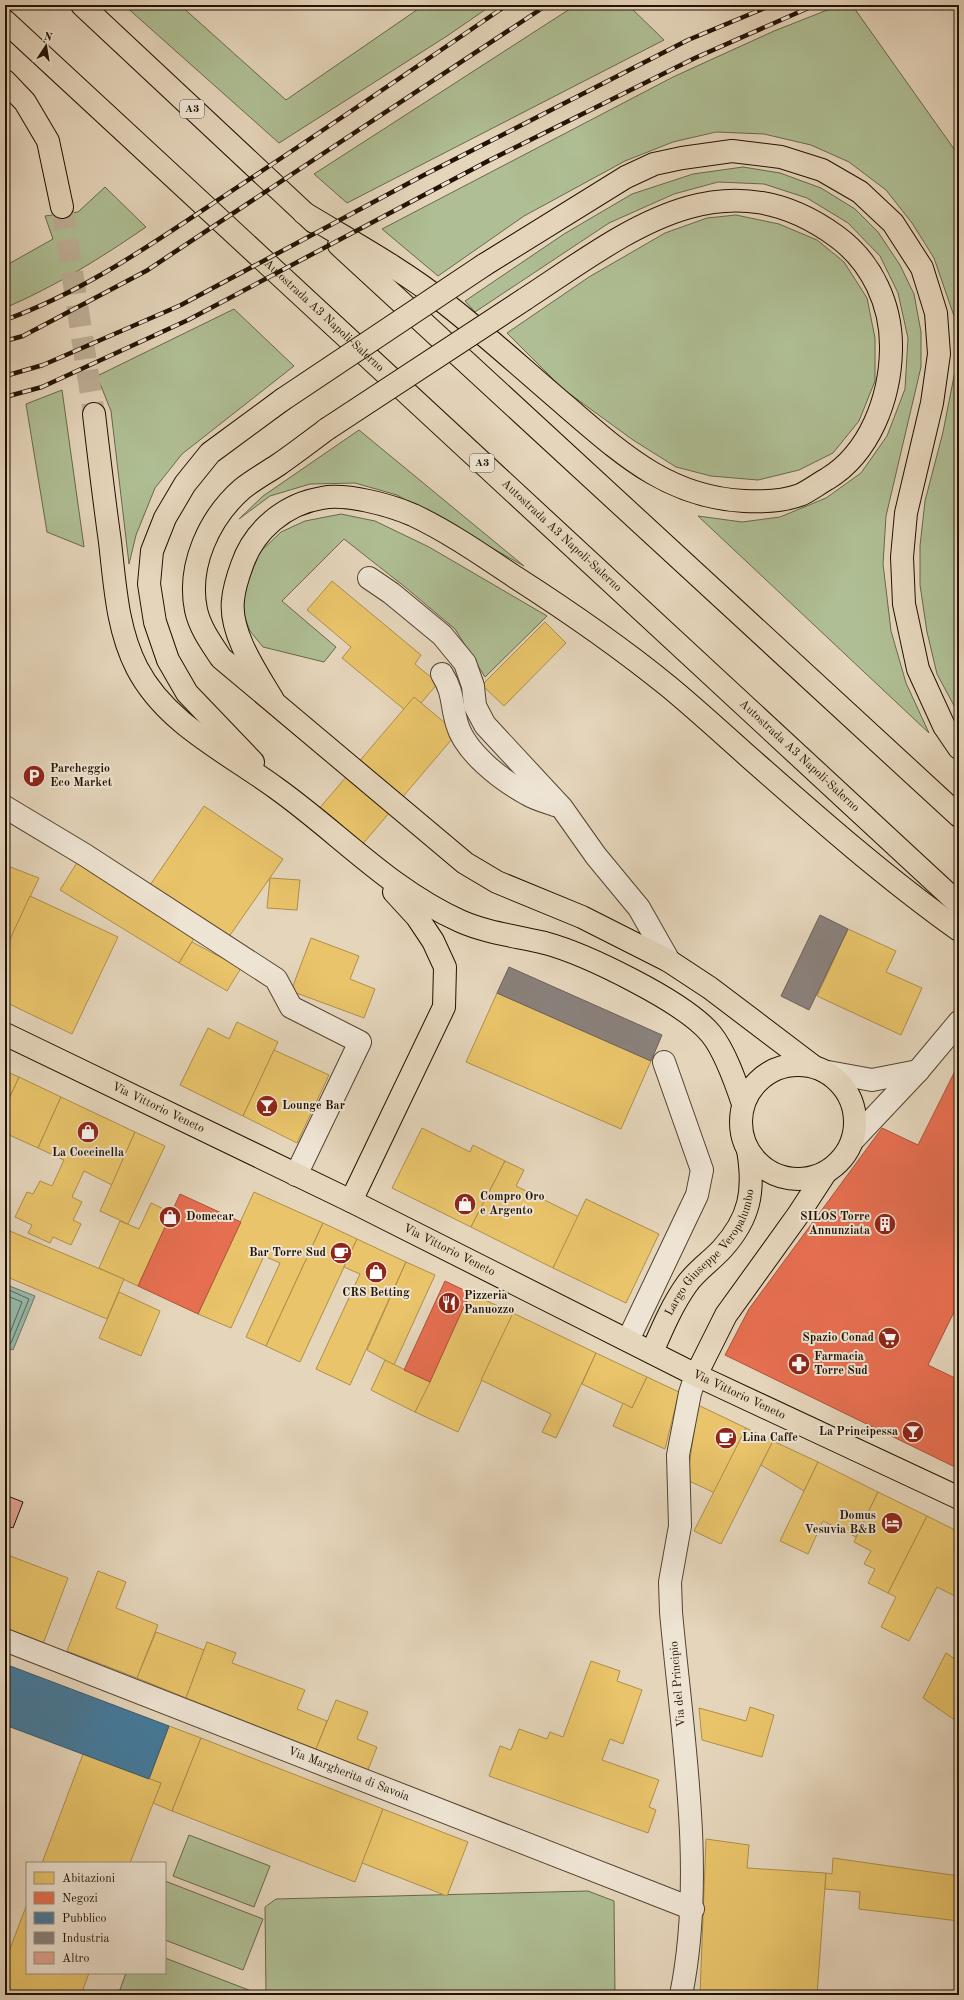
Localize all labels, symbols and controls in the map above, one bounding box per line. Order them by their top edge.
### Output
north arrow [26,26,66,66]
text: N [43,31,54,44]
road number: A3 [180,100,204,118]
street label: Autostrada A3 Napoli-Salerno [261,257,386,374]
road number: A3 [470,454,494,472]
street label: Autostrada A3 Napoli-Salerno [499,477,624,594]
street label: Autostrada A3 Napoli-Salerno [737,698,862,814]
parking icon: Parcheggio Eco Market [21,763,47,789]
place label: Parcheggio Eco Market [50,763,113,789]
street label: Via Vittorio Veneto [110,1081,206,1135]
bar icon: Lounge Bar [254,1093,280,1119]
place label: Lounge Bar [282,1100,345,1112]
shop icon: La Coccinella [75,1119,101,1145]
place label: La Coccinella [52,1147,124,1159]
street label: Largo Giuseppe Veropalumbo [663,1189,756,1318]
shop icon: Compro Oro e Argento [452,1191,478,1217]
place label: Compro Oro e Argento [480,1191,545,1217]
shop icon: Domecar [157,1204,183,1230]
place label: Domecar [186,1211,234,1223]
place label: SILOS Torre Annunziata [800,1211,870,1237]
building icon: SILOS Torre Annunziata [872,1211,898,1237]
street label: Via Vittorio Veneto [401,1222,497,1279]
cafe icon: Bar Torre Sud [328,1240,354,1266]
place label: Bar Torre Sud [249,1247,327,1259]
shop icon: CRS Betting [363,1259,389,1285]
place label: CRS Betting [342,1287,410,1299]
restaurant icon: Pizzeria Panuozzo [436,1290,462,1316]
place label: Pizzeria Panuozzo [464,1290,514,1316]
supermarket icon: Spazio Conad [876,1325,902,1351]
place label: Spazio Conad [802,1332,875,1344]
pharmacy icon: Farmacia Torre Sud [786,1351,812,1377]
place label: Farmacia Torre Sud [814,1351,868,1377]
street label: Via Vittorio Veneto [691,1368,787,1422]
bar icon: La Principessa [900,1419,926,1445]
cafe icon: Lina Caffe [713,1425,739,1451]
place label: La Principessa [819,1426,898,1438]
place label: Lina Caffe [742,1432,798,1444]
place label: Domus Vesuvia B&B [805,1510,876,1536]
hotel icon: Domus Vesuvia B&B [879,1510,905,1536]
street label: Via del Principio [668,1640,688,1728]
street label: Via Margherita di Savoia [286,1745,411,1804]
legend [26,1862,166,1974]
text: Abitazioni [62,1873,115,1885]
text: Negozi [62,1893,98,1905]
text: Pubblico [62,1913,107,1925]
text: Industria [62,1933,109,1945]
text: Altro [62,1953,90,1965]

